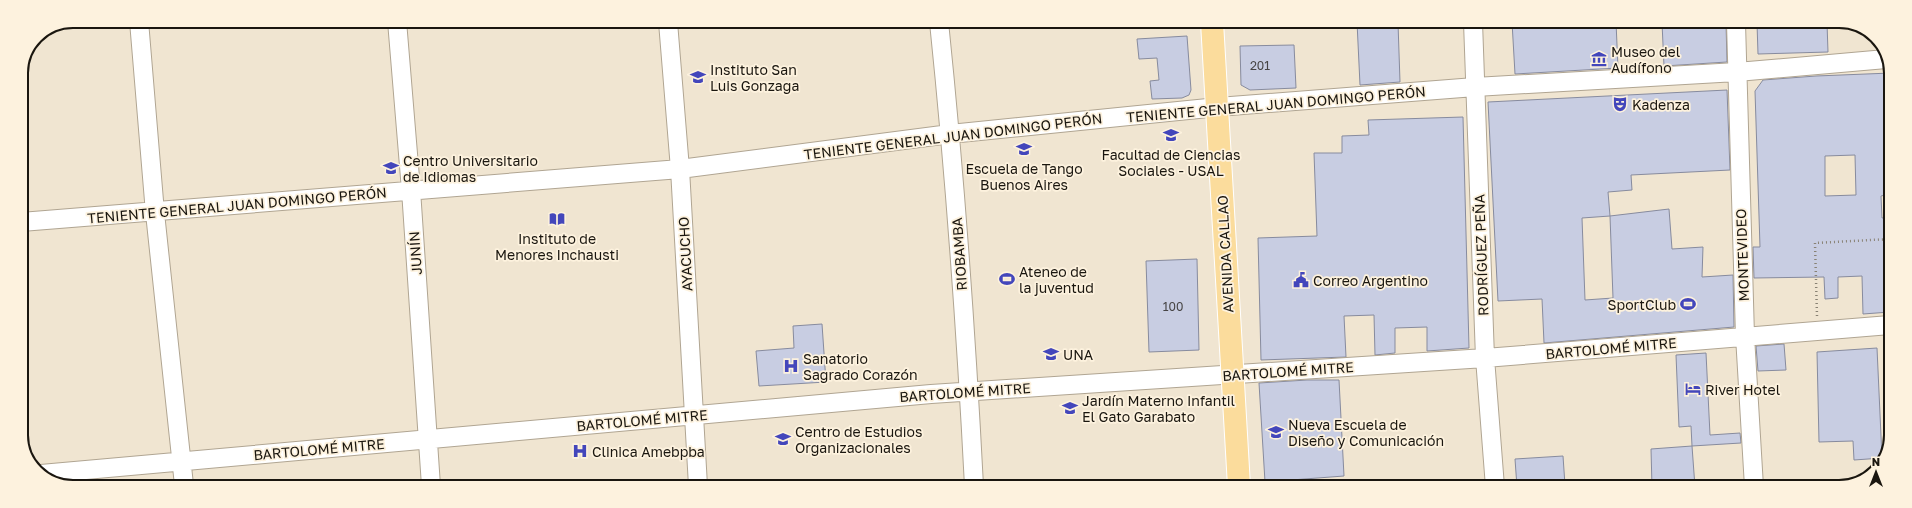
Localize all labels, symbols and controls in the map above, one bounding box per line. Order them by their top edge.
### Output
place label: Museo del Audífono [1611,43,1680,76]
museum icon: Museo del Audífono [1590,50,1608,68]
house number: 201 [1250,58,1270,73]
place label: Instituto San Luis Gonzaga [710,61,799,94]
school or university icon: Instituto San Luis Gonzaga [689,68,707,86]
street label: TENIENTE GENERAL JUAN DOMINGO PERÓN [1126,82,1426,126]
theatre icon: Kadenza [1611,95,1629,113]
place label: Kadenza [1632,96,1690,113]
street label: TENIENTE GENERAL JUAN DOMINGO PERÓN [803,109,1103,163]
school or university icon: Facultad de Ciencias Sociales - USAL [1162,126,1180,144]
school or university icon: Escuela de Tango Buenos Aires [1015,140,1033,158]
place label: Facultad de Ciencias Sociales - USAL [1102,146,1240,179]
place label: Centro Universitario de Idiomas [403,152,538,185]
school or university icon: Centro Universitario de Idiomas [382,159,400,177]
place label: Escuela de Tango Buenos Aires [965,160,1083,193]
street label: TENIENTE GENERAL JUAN DOMINGO PERÓN [87,183,387,227]
street label: RODRÍGUEZ PEÑA [1470,193,1492,316]
street label: AVENIDA CALLAO [1213,195,1237,313]
street label: MONTEVIDEO [1732,208,1752,302]
library icon: Instituto de Menores Inchausti [548,210,566,228]
street label: AYACUCHO [675,216,695,292]
street label: RIOBAMBA [948,216,970,291]
place label: Instituto de Menores Inchausti [495,230,619,263]
street label: JUNÍN [405,231,425,275]
place label: Ateneo de la juventud [1019,263,1094,296]
sports icon: Ateneo de la juventud [998,270,1016,288]
public building icon: Correo Argentino [1292,271,1310,289]
place label: Correo Argentino [1313,272,1428,289]
sports icon: SportClub [1679,295,1697,313]
place label: SportClub [1608,296,1676,313]
house number: 100 [1163,299,1183,314]
street label: BARTOLOMÉ MITRE [1545,334,1677,362]
school or university icon: UNA [1042,345,1060,363]
place label: UNA [1063,346,1094,363]
place label: Sanatorio Sagrado Corazón [803,350,918,383]
hospital icon: Sanatorio Sagrado Corazón [782,357,800,375]
street label: BARTOLOMÉ MITRE [1222,358,1354,384]
street label: BARTOLOMÉ MITRE [899,379,1031,405]
hotel icon: River Hotel [1684,380,1702,398]
place label: River Hotel [1705,381,1780,398]
place label: Jardín Materno Infantil El Gato Garabato [1082,392,1235,425]
school or university icon: Jardín Materno Infantil El Gato Garabato [1061,399,1079,417]
street label: BARTOLOMÉ MITRE [576,406,708,434]
place label: Nueva Escuela de Diseño y Comunicación [1288,416,1444,449]
place label: Centro de Estudios Organizacionales [795,423,922,456]
school or university icon: Nueva Escuela de Diseño y Comunicación [1267,423,1285,441]
school or university icon: Centro de Estudios Organizacionales [774,430,792,448]
street label: BARTOLOMÉ MITRE [253,435,385,463]
hospital icon: Clinica Amebpba [571,442,589,460]
place label: Clinica Amebpba [592,443,705,460]
north arrow [1856,452,1896,492]
text: N [1872,455,1880,468]

